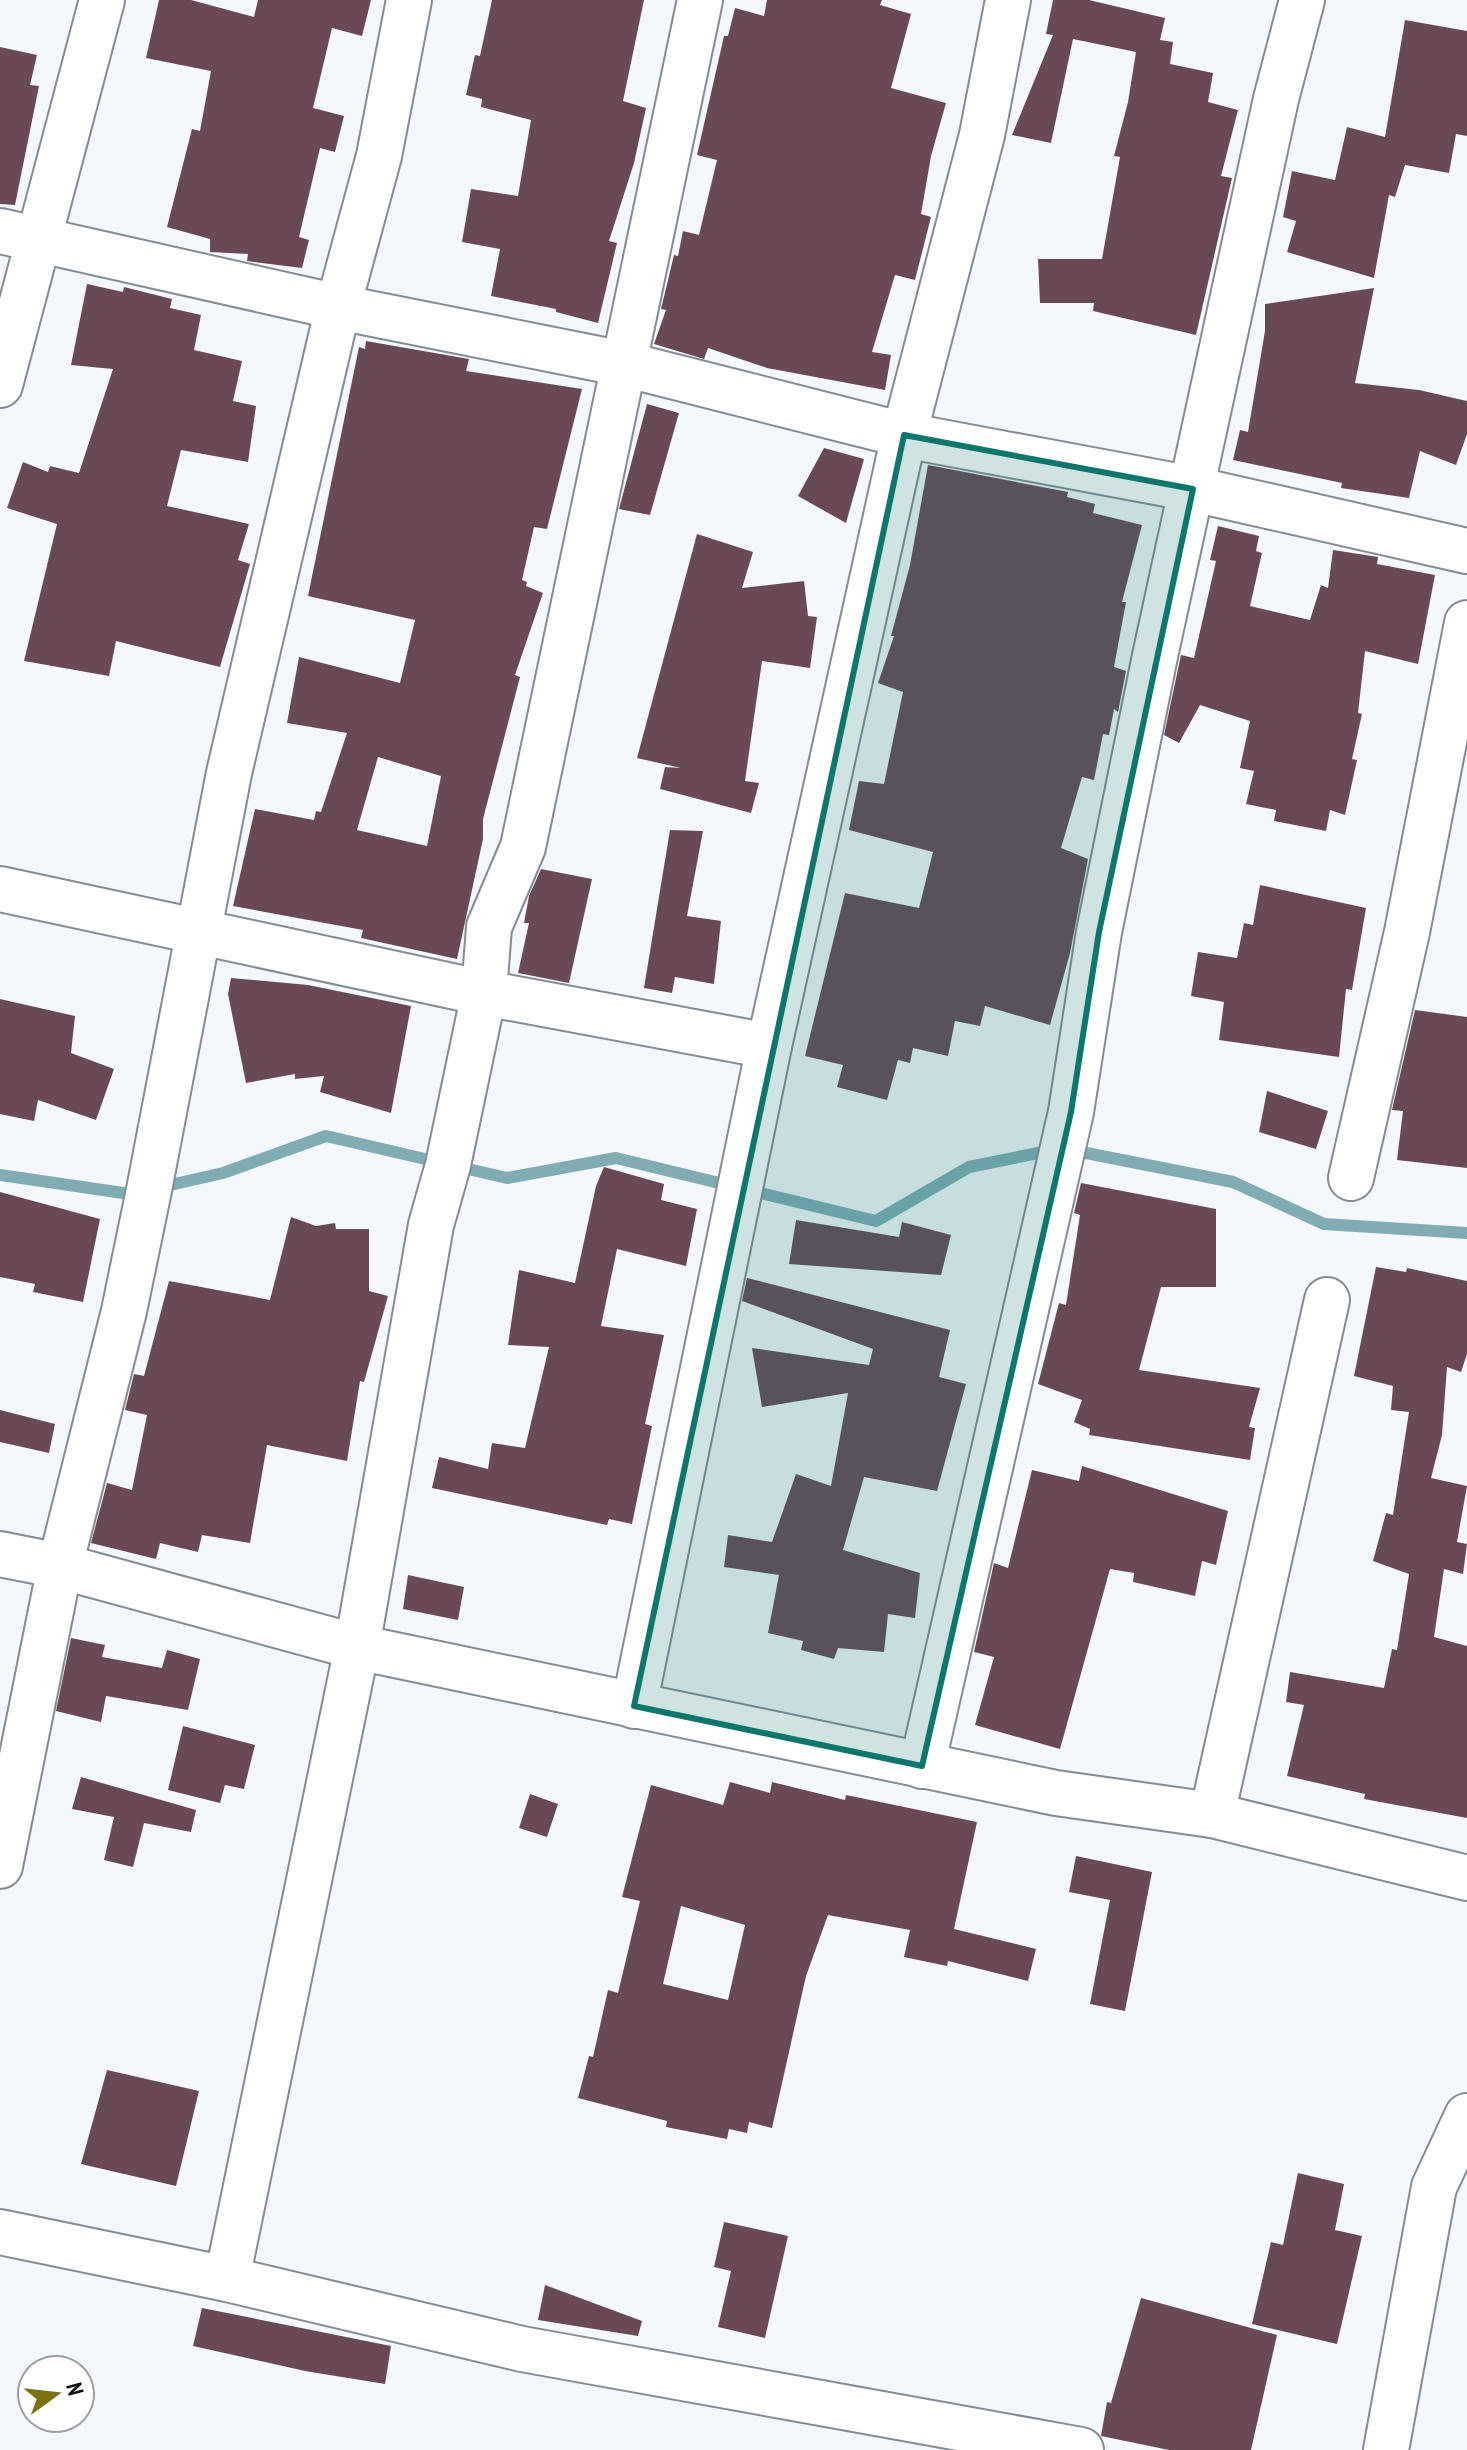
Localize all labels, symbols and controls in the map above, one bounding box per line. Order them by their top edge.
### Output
north arrow [16,2354,96,2434]
text: N [60,2379,90,2398]

